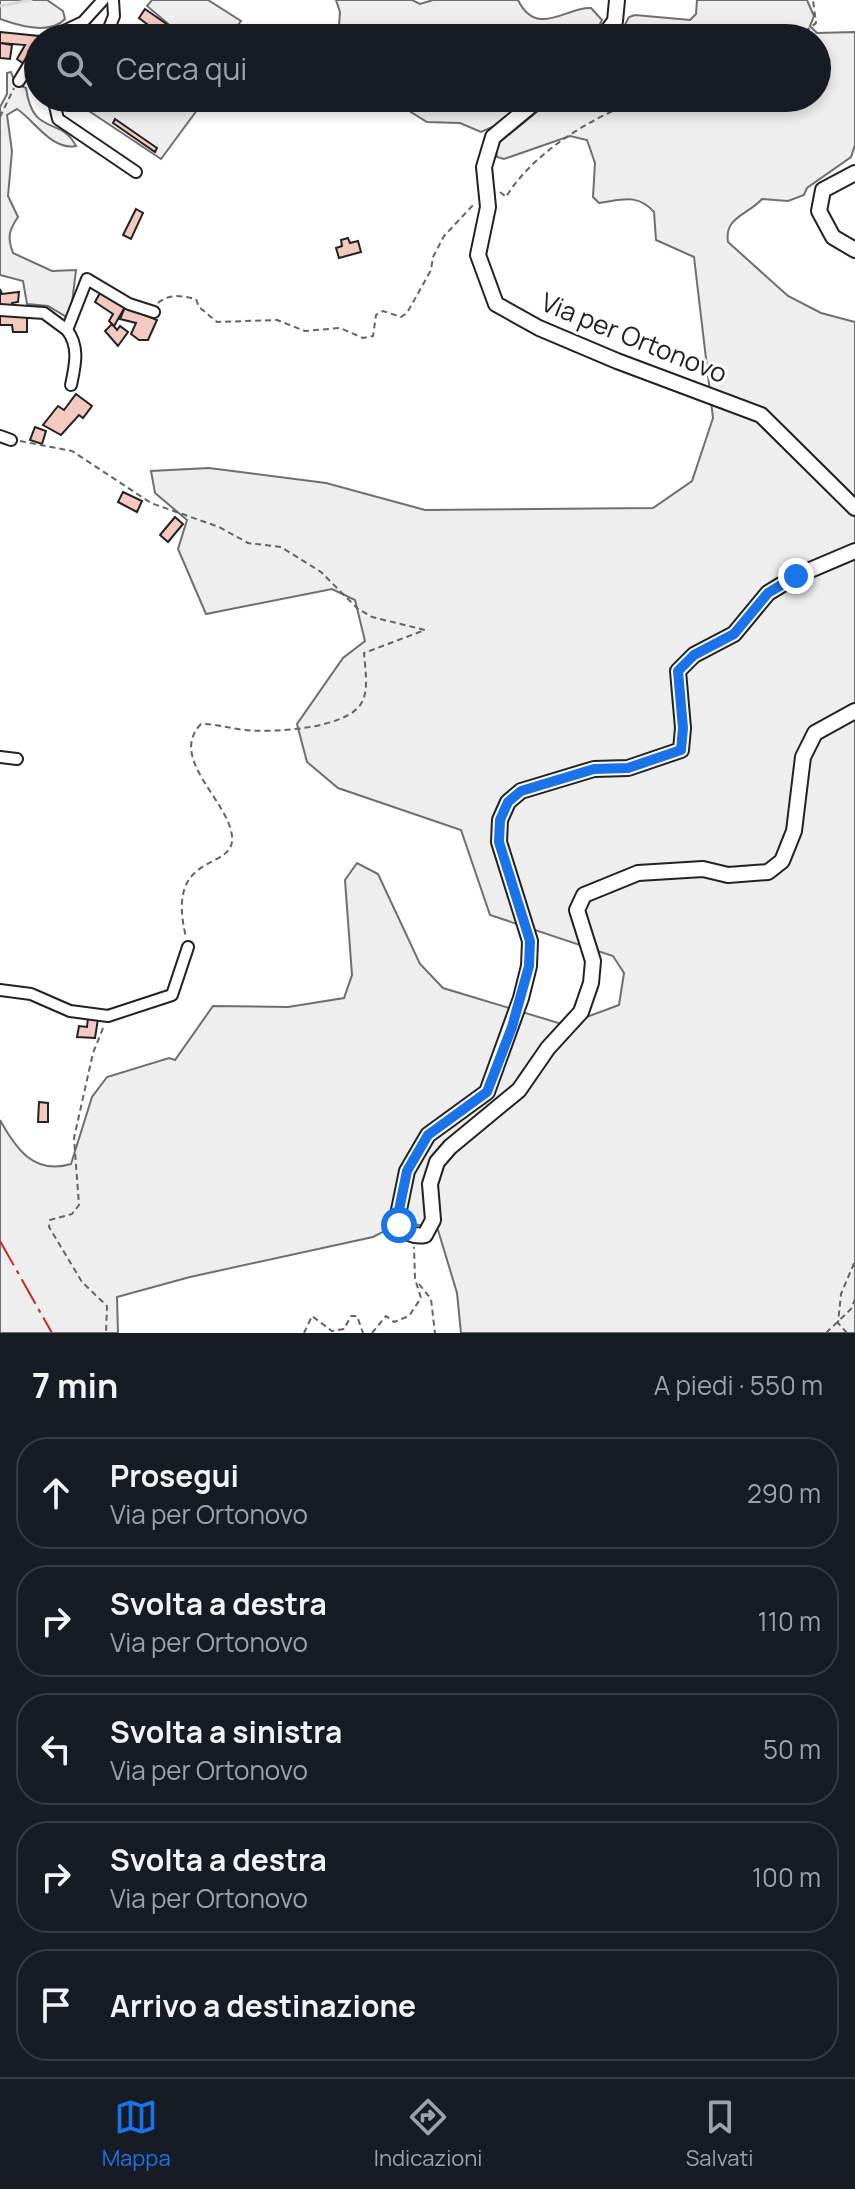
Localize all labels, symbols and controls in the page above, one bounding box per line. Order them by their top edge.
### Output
search box [24,24,831,112]
icon: search [52,46,96,90]
text: Cerca qui [116,48,247,89]
street label: Via per Ortonovo [536,283,733,391]
route end [778,558,814,594]
route start [381,1207,417,1243]
text: 7 min [32,1362,118,1408]
text: A piedi · 550 m [654,1367,823,1403]
text: Prosegui [110,1455,239,1496]
icon: ahead [34,1471,78,1515]
text: 290 m [747,1475,821,1511]
text: Via per Ortonovo [110,1496,308,1532]
text: Svolta a destra [110,1583,327,1624]
icon: right [34,1599,78,1643]
text: 110 m [758,1603,821,1639]
text: Via per Ortonovo [110,1624,308,1660]
text: Svolta a sinistra [110,1711,342,1752]
icon: left [34,1727,78,1771]
text: 50 m [763,1731,821,1767]
text: Via per Ortonovo [110,1752,308,1788]
text: Svolta a destra [110,1839,327,1880]
icon: right [34,1855,78,1899]
text: 100 m [752,1859,821,1895]
text: Via per Ortonovo [110,1880,308,1916]
icon: arrive [34,1983,78,2027]
text: Arrivo a destinazione [110,1985,416,2026]
tab: Mappa [102,2095,171,2173]
tab: Indicazioni [374,2095,483,2173]
tab: Salvati [686,2095,753,2173]

